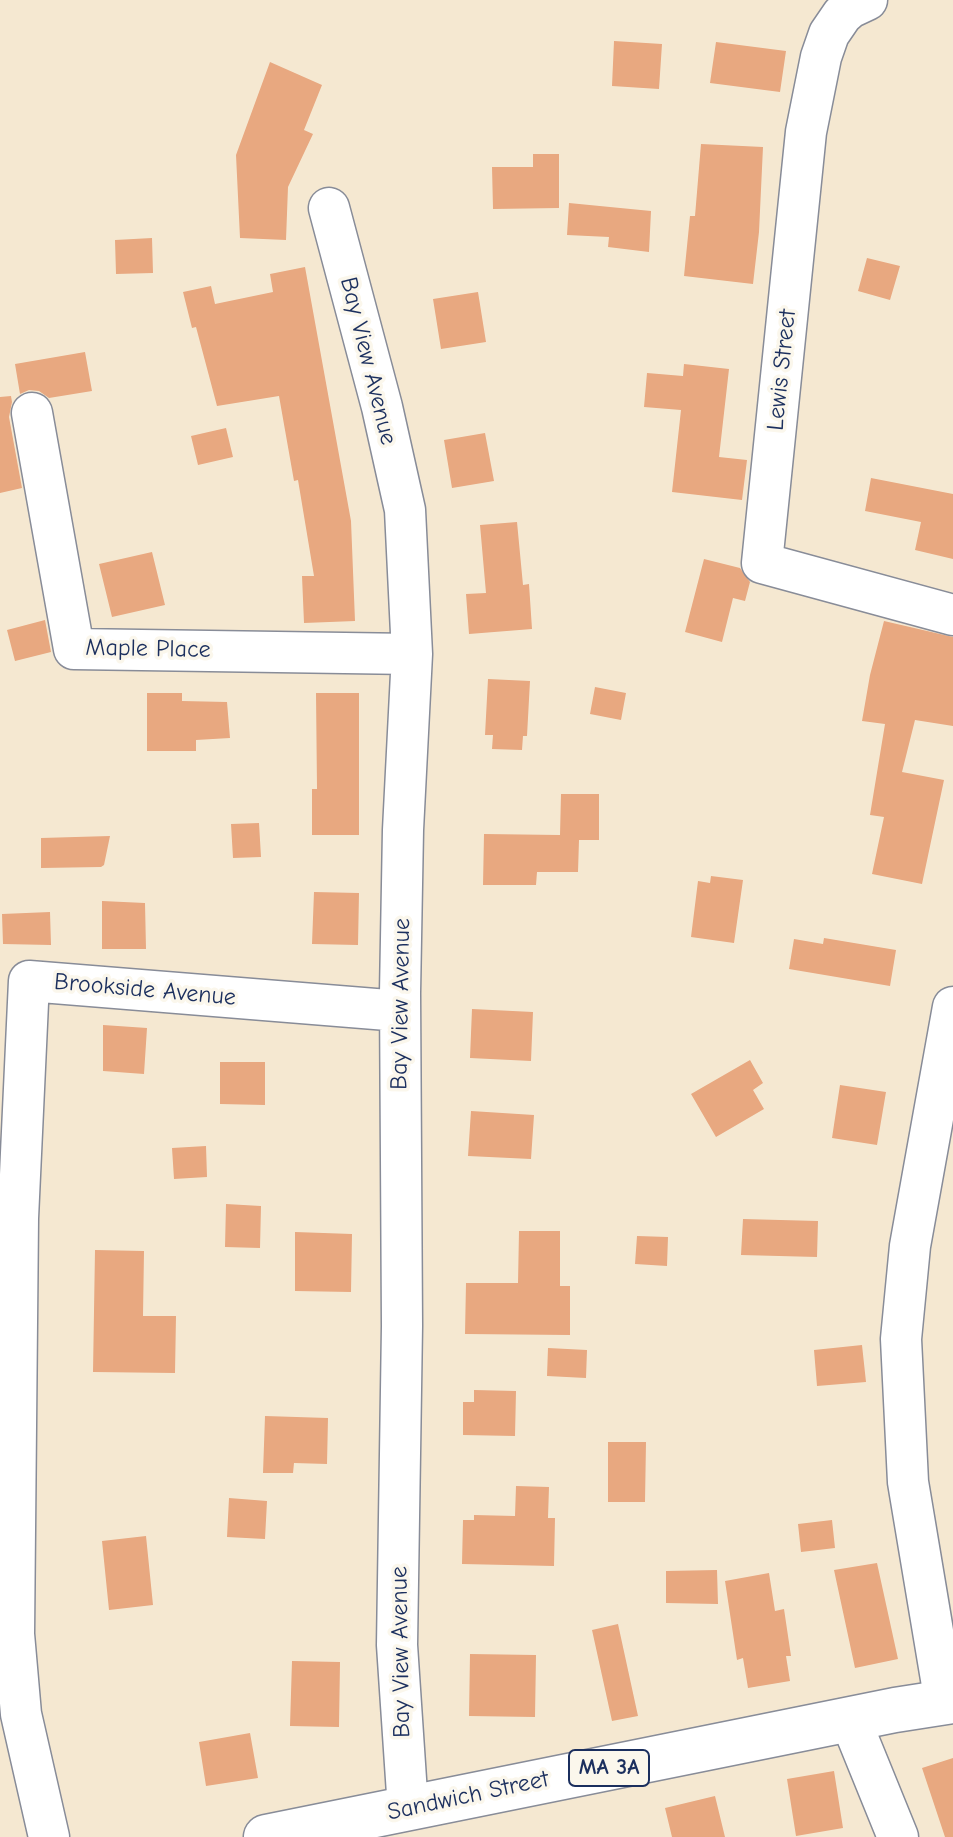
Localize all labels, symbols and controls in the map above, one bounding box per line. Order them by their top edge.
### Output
street label: Bay View Avenue [333,274,403,448]
street label: Lewis Street [761,308,803,432]
street label: Maple Place [85,634,211,664]
street label: Bay View Avenue [385,918,417,1090]
street label: Brookside Avenue [53,968,237,1012]
street label: Bay View Avenue [385,1566,417,1738]
road number: MA 3A [569,1750,649,1786]
street label: Sandwich Street [385,1765,551,1827]

